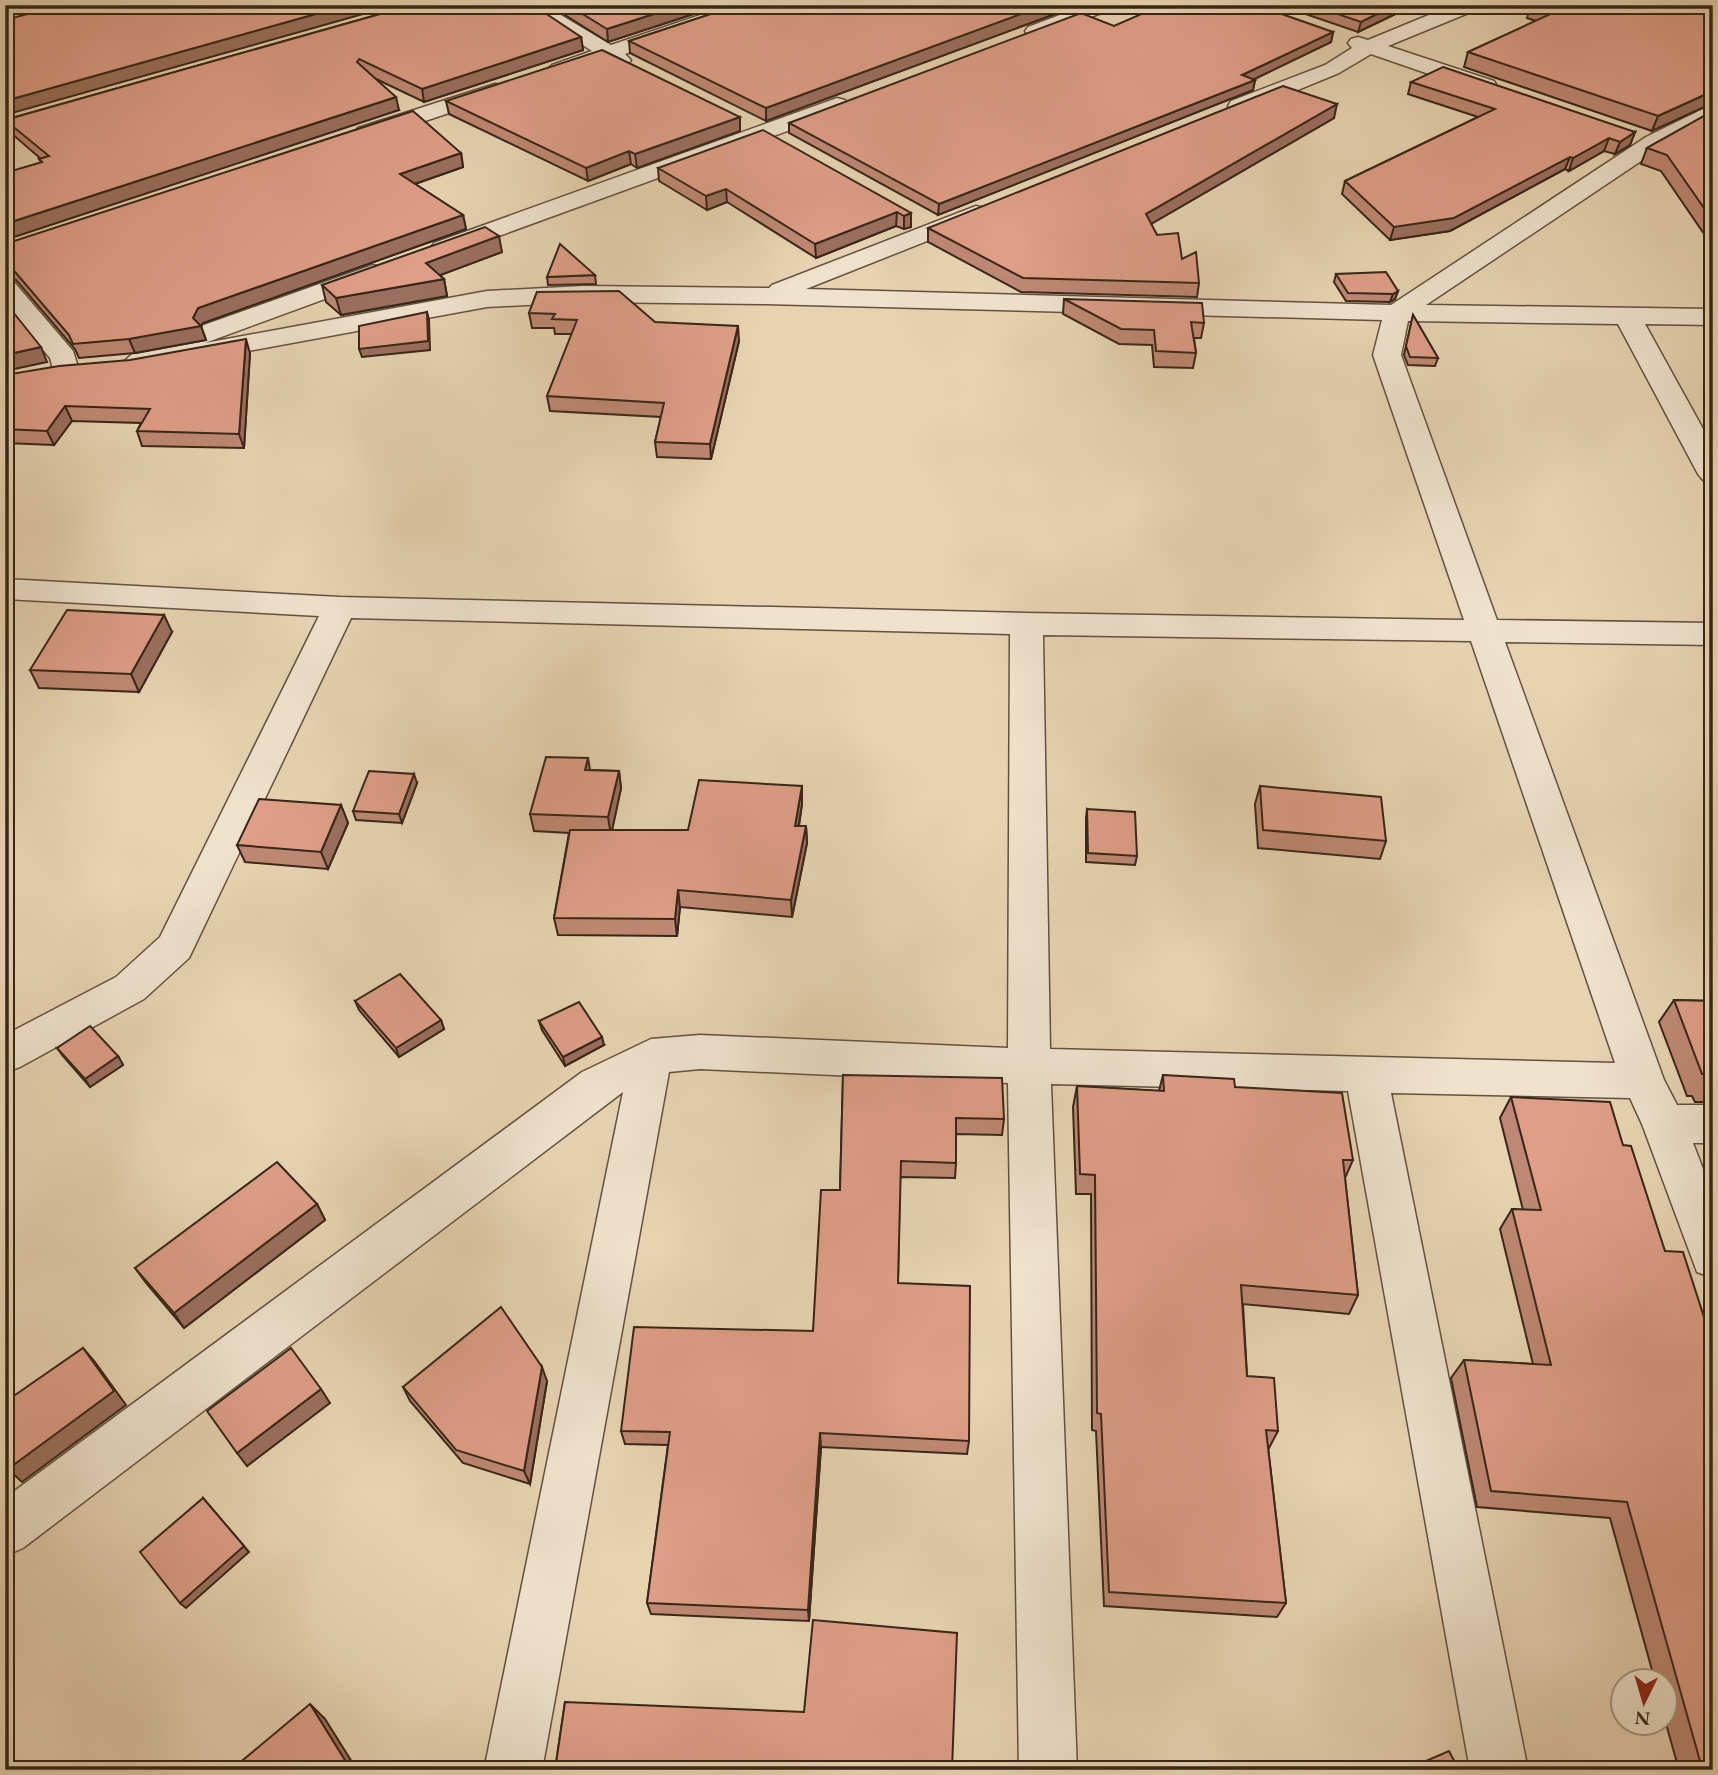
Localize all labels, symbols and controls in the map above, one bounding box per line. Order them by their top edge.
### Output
north arrow [1610,1666,1680,1736]
text: N [1633,1705,1651,1732]

